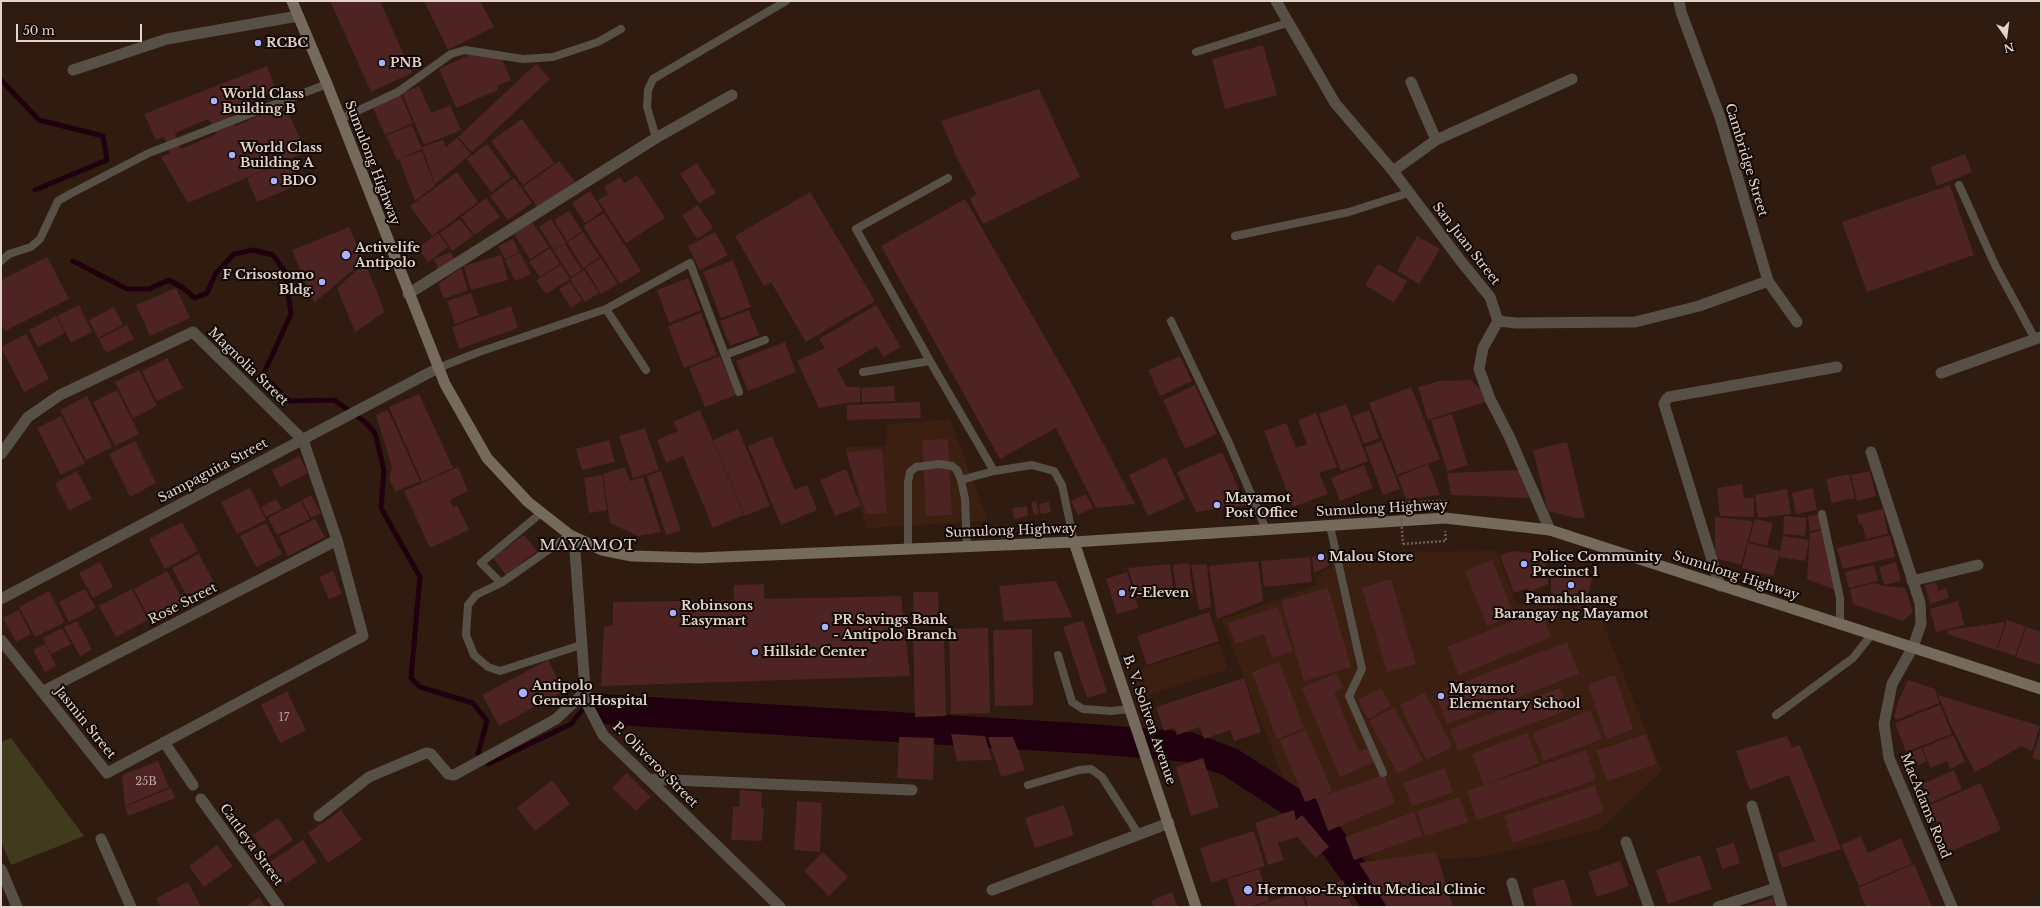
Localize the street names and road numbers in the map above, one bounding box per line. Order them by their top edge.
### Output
street label: Sumulong Highway [341,99,403,227]
street label: Cambridge Street [1721,102,1771,218]
street label: San Juan Street [1429,199,1503,289]
street label: Magnolia Street [205,325,291,409]
street label: Sampaguita Street [156,436,270,506]
street label: Sumulong Highway [1316,498,1448,520]
street label: Sumulong Highway [945,521,1077,541]
street label: Sumulong Highway [1671,548,1801,604]
street label: Rose Street [146,580,220,628]
street label: B. V. Soliven Avenue [1119,653,1179,787]
street label: Jasmin Street [51,684,119,762]
street label: P. Oliveros Street [609,719,701,811]
street label: MacAdams Road [1897,751,1953,861]
street label: Cattleya Street [216,801,286,889]

